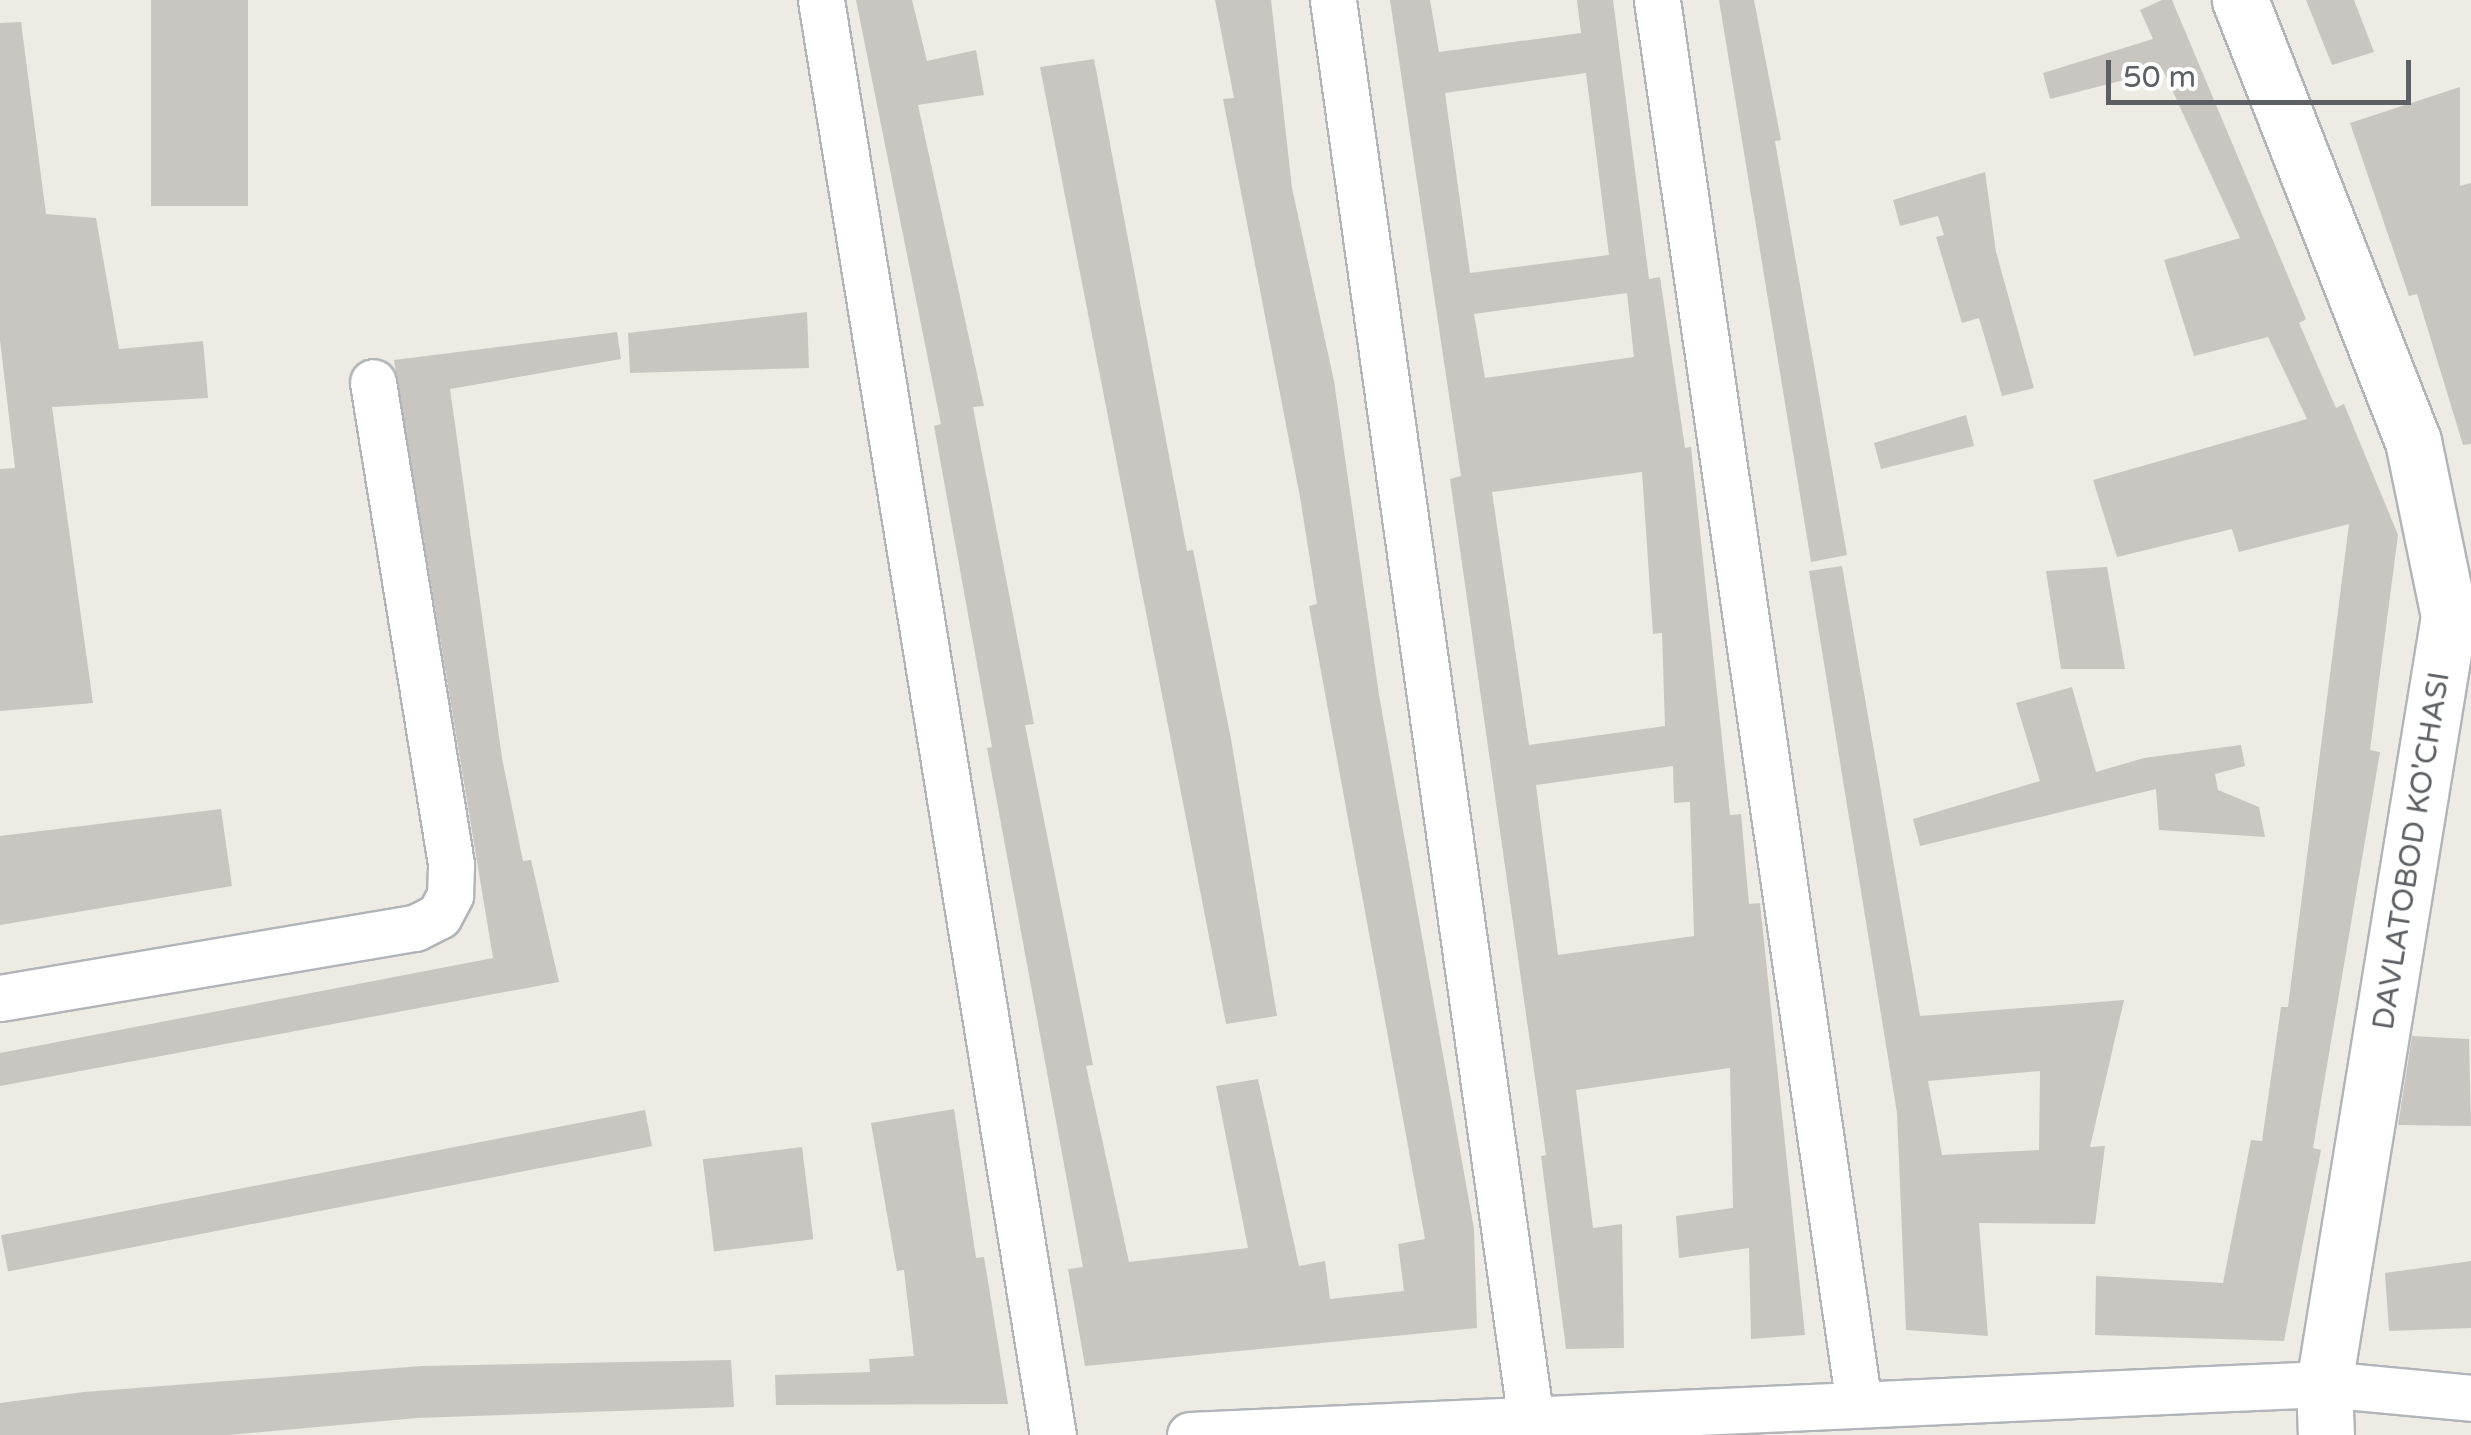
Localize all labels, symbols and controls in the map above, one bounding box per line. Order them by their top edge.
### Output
scale bar [2111,40,2416,102]
text: 50 m [2123,59,2196,96]
street label: DAVLATOBOD KO'CHASI [2366,670,2458,1032]

